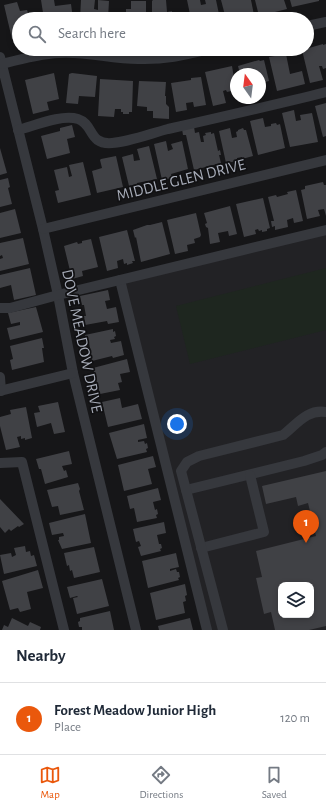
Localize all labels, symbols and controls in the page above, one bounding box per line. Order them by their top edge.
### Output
search box [12,12,314,56]
icon: search [26,23,48,45]
text: Search here [58,26,126,41]
north arrow [230,68,266,104]
street label: MIDDLE GLEN DRIVE [115,156,247,204]
street label: DOVE MEADOW DRIVE [59,268,105,415]
your location [167,414,187,434]
pin: 1 [293,510,319,543]
map controls [278,582,314,618]
button: layers [278,582,314,618]
text: Nearby [16,647,66,664]
text: Forest Meadow Junior High [54,703,216,718]
text: 1 [27,712,31,725]
text: 120 m [280,712,310,725]
text: Place [54,721,81,734]
tab: Map [39,764,61,801]
tab: Directions [139,764,183,801]
tab: Saved [262,764,287,801]

